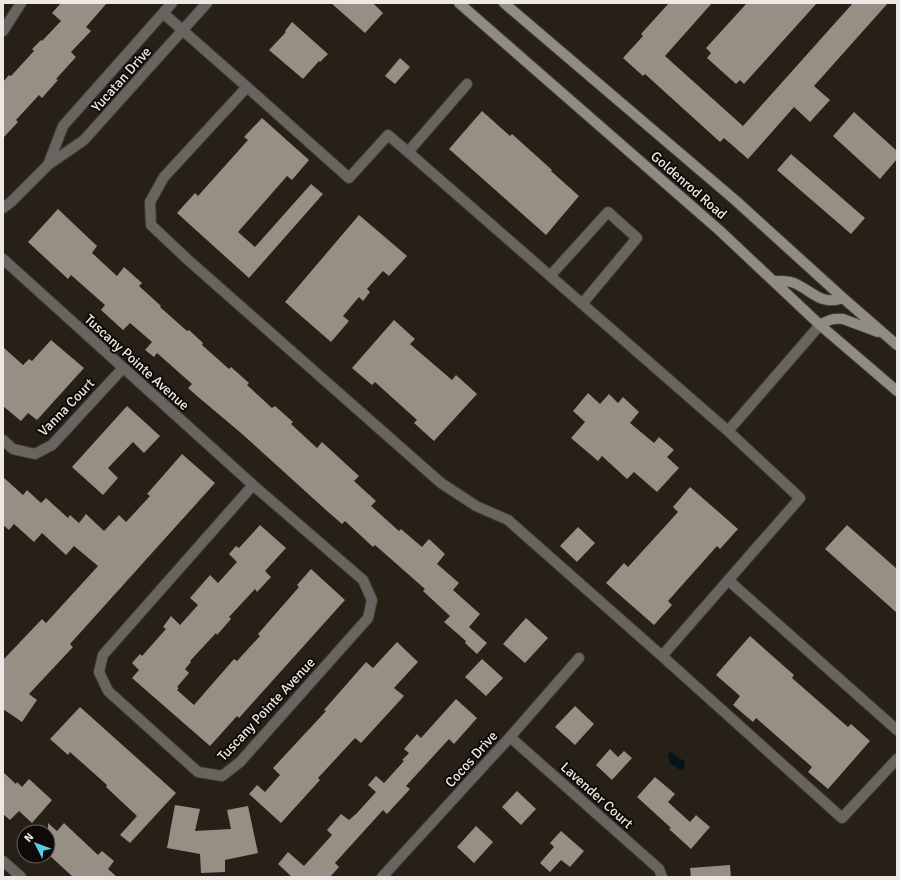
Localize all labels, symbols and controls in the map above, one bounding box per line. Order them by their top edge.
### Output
street label: Yucatan Drive [88,43,155,115]
street label: Goldenrod Road [647,148,730,223]
street label: Tuscany Pointe Avenue [81,311,193,414]
street label: Vanna Court [35,375,98,440]
street label: Tuscany Pointe Avenue [214,654,319,765]
street label: Cocos Drive [442,728,501,791]
street label: Lavender Court [557,759,636,832]
north arrow [16,824,56,864]
text: N [22,830,36,845]

